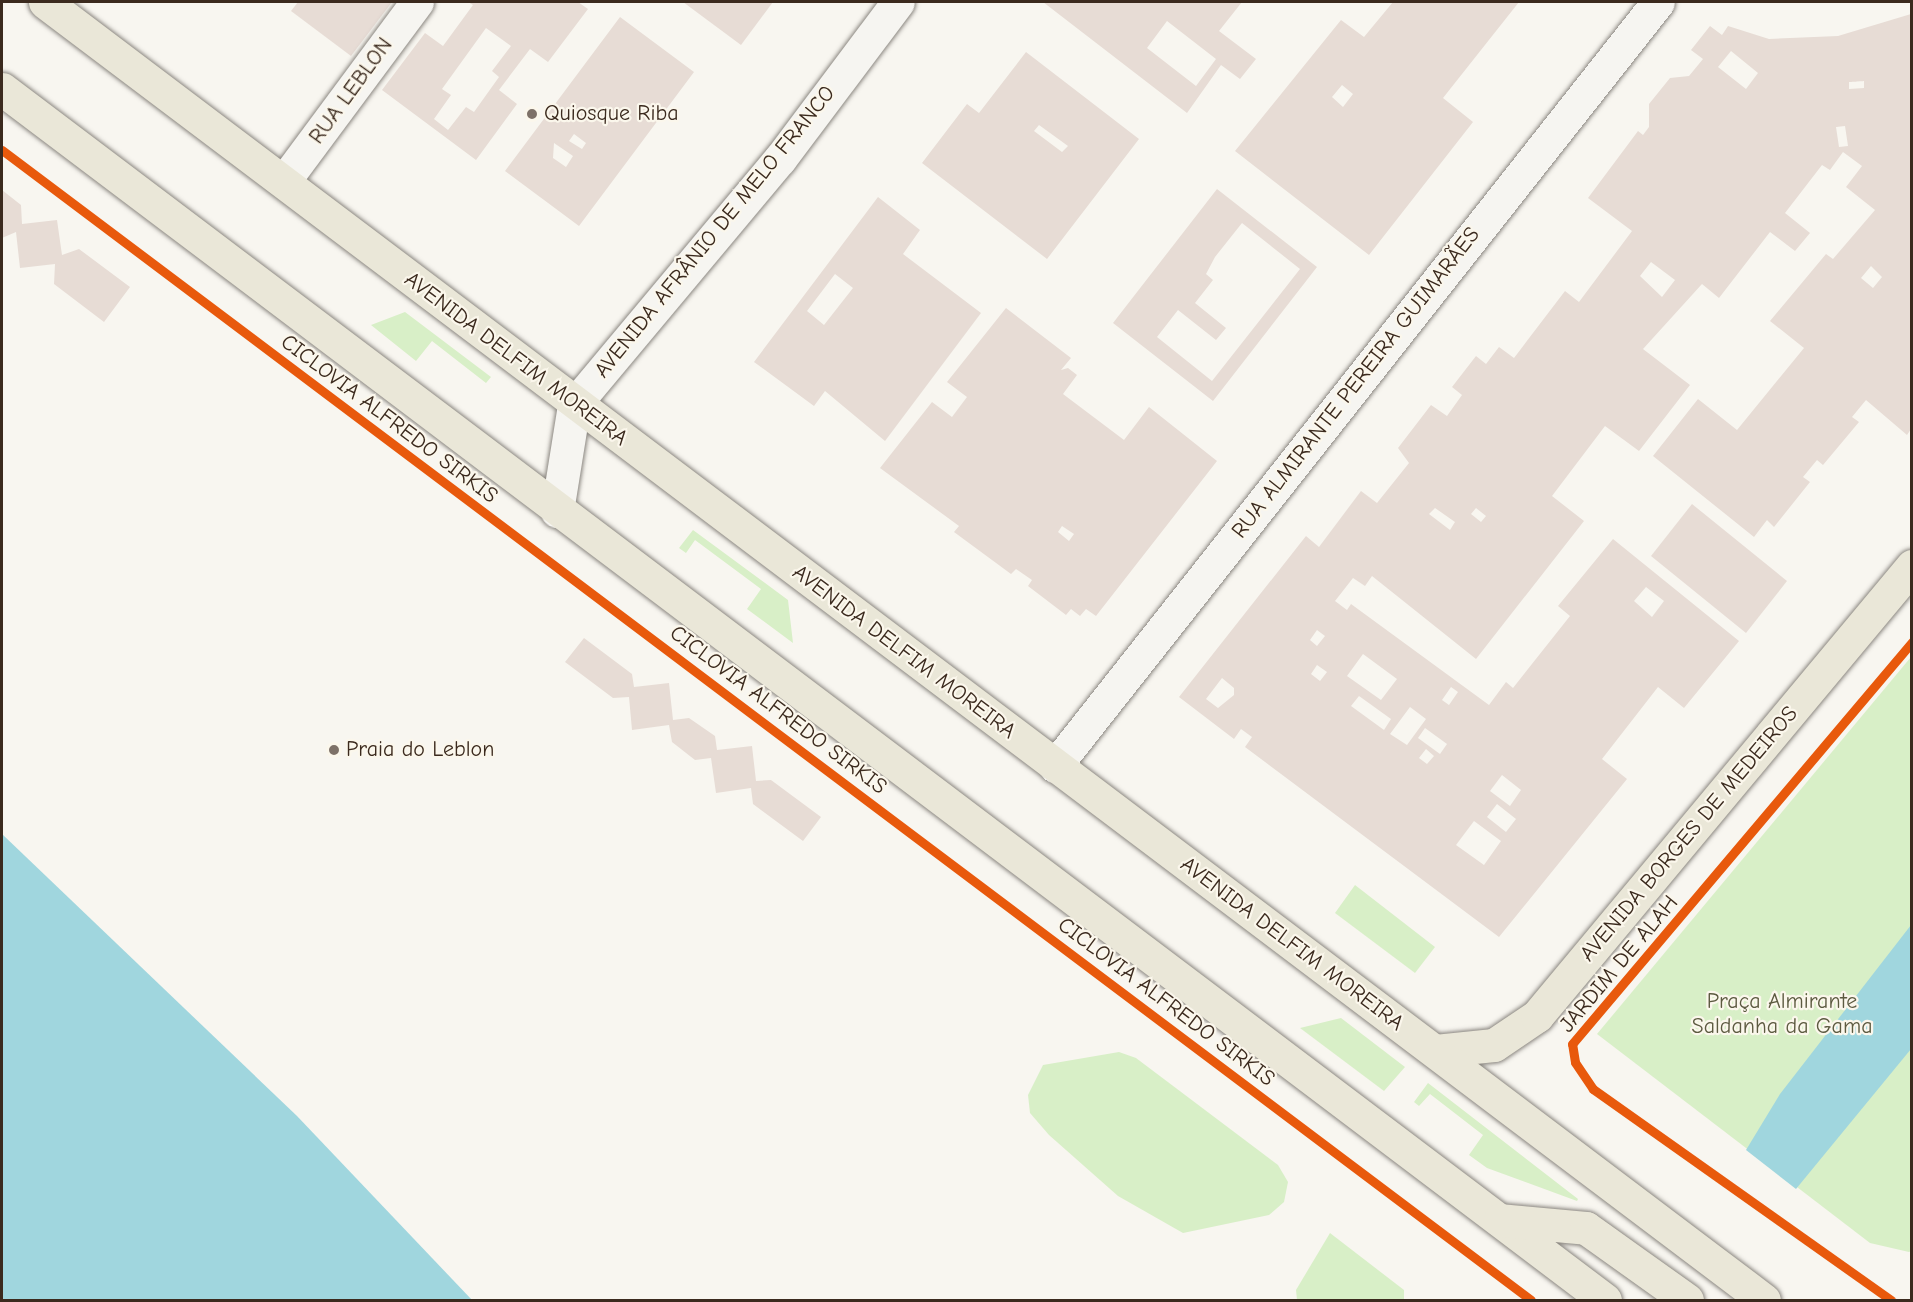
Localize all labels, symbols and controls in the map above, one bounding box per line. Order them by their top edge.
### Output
street label: RUA LEBLON [304,33,398,149]
street label: AVENIDA AFRÂNIO DE MELO FRANCO [589,81,841,383]
place label: Quiosque Riba [544,101,679,127]
marker: Quiosque Riba [525,107,539,121]
street label: RUA ALMIRANTE PEREIRA GUIMARÃES [1226,222,1486,544]
street label: AVENIDA DELFIM MOREIRA [399,266,633,452]
street label: CICLOVIA ALFREDO SIRKIS [275,329,503,509]
street label: AVENIDA DELFIM MOREIRA [787,559,1021,745]
street label: CICLOVIA ALFREDO SIRKIS [664,620,892,800]
street label: AVENIDA BORGES DE MEDEIROS [1575,701,1803,967]
place label: Praia do Leblon [346,737,494,763]
marker: Praia do Leblon [327,743,341,757]
street label: AVENIDA DELFIM MOREIRA [1175,851,1409,1037]
street label: JARDIM DE ALAH [1554,890,1684,1038]
street label: CICLOVIA ALFREDO SIRKIS [1052,912,1280,1092]
park label: Praça Almirante Saldanha da Gama [1692,988,1872,1040]

